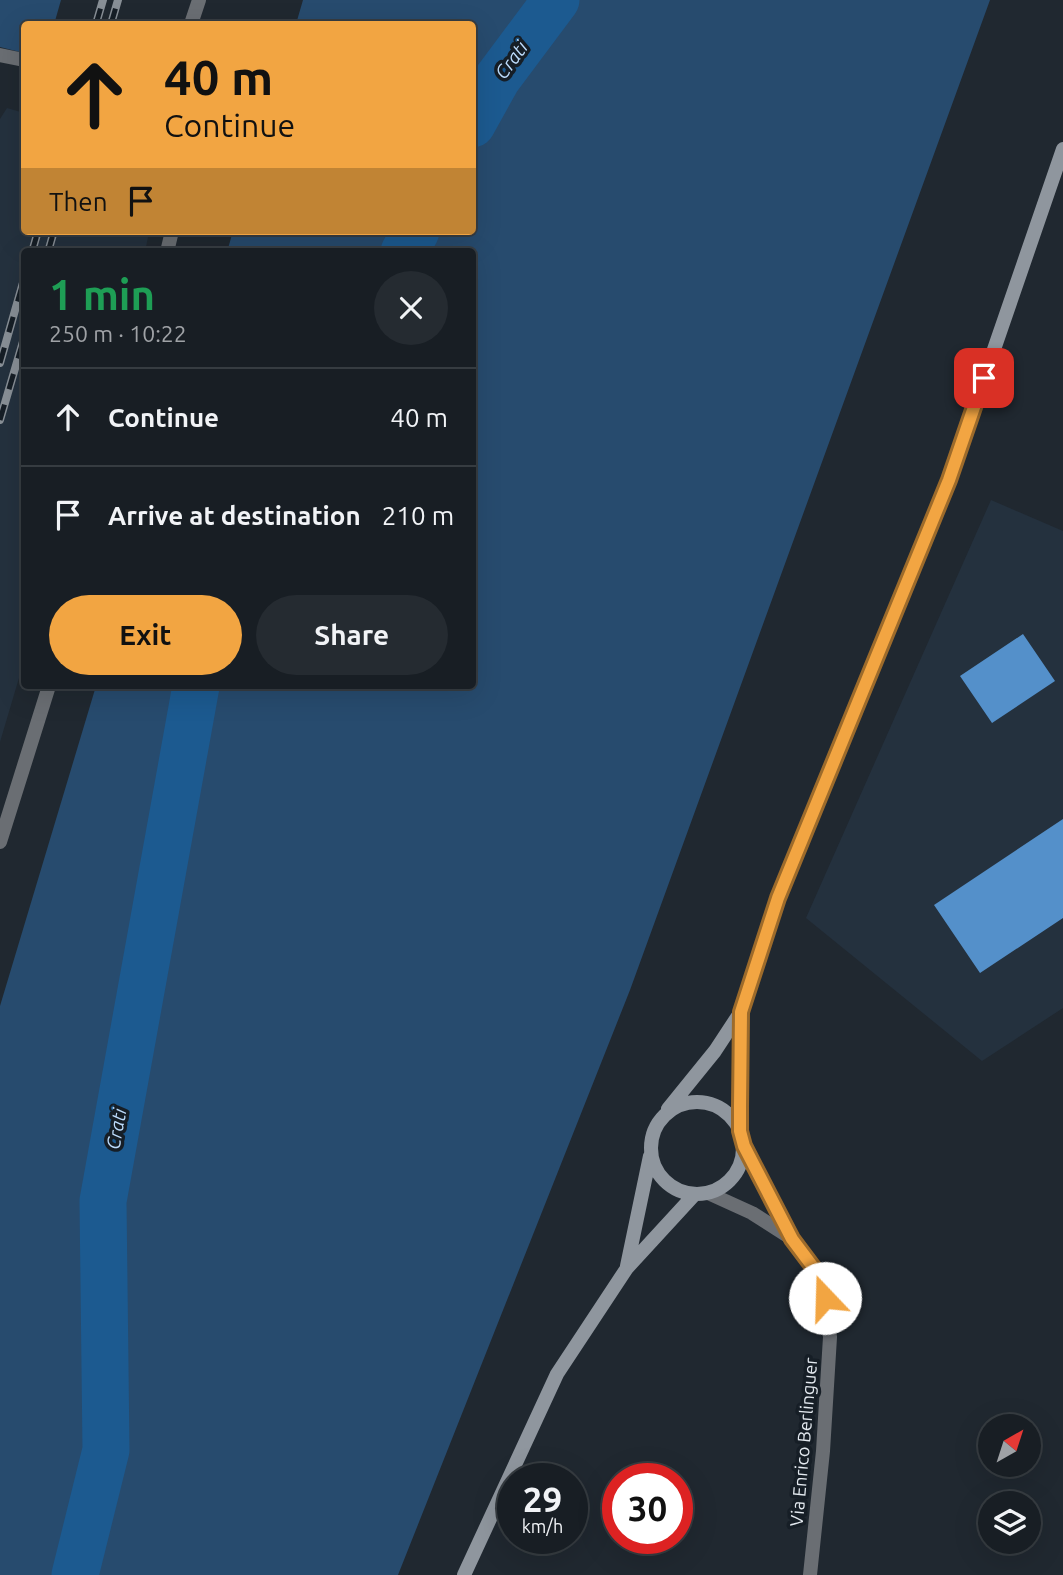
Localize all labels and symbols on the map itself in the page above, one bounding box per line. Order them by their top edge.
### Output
water label: Crati [490,36,533,83]
pin [954,348,1014,408]
water label: Crati [102,1105,131,1151]
position arrow [788,1261,862,1335]
street label: Via Enrico Berlinguer [786,1357,820,1527]
north arrow [978,1414,1041,1477]
speed limit sign: 30 [602,1463,693,1554]

